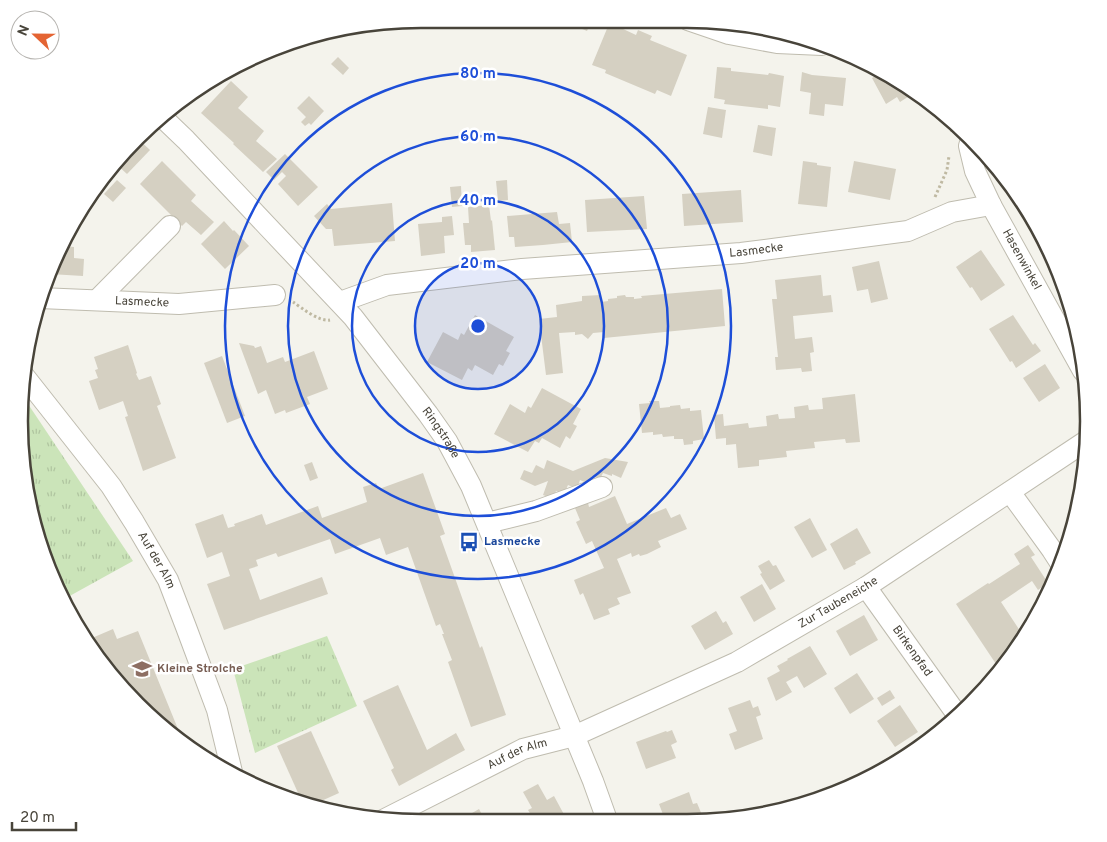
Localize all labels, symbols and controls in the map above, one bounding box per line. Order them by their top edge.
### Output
north arrow [10,10,60,60]
text: N [15,23,34,39]
text: 80 m [460,65,496,84]
text: 60 m [460,128,496,147]
text: 40 m [460,192,496,211]
street label: Hasenwinkel [998,226,1045,293]
street label: Lasmecke [729,240,784,262]
text: 20 m [460,255,496,274]
street label: Lasmecke [114,293,169,312]
centre of rings [469,317,487,335]
street label: Ringstraße [418,404,463,461]
street label: Auf der Alm [134,529,179,591]
bus stop icon: Lasmecke [458,531,480,553]
place label: Lasmecke [484,534,541,550]
street label: Zur Taubeneiche [795,573,882,633]
street label: Birkenpfad [888,623,936,680]
school or university icon: Kleine Strolche [131,658,153,680]
place label: Kleine Strolche [157,661,243,677]
street label: Auf der Alm [485,735,549,774]
scale bar [12,800,76,832]
text: 20 m [20,809,55,828]

